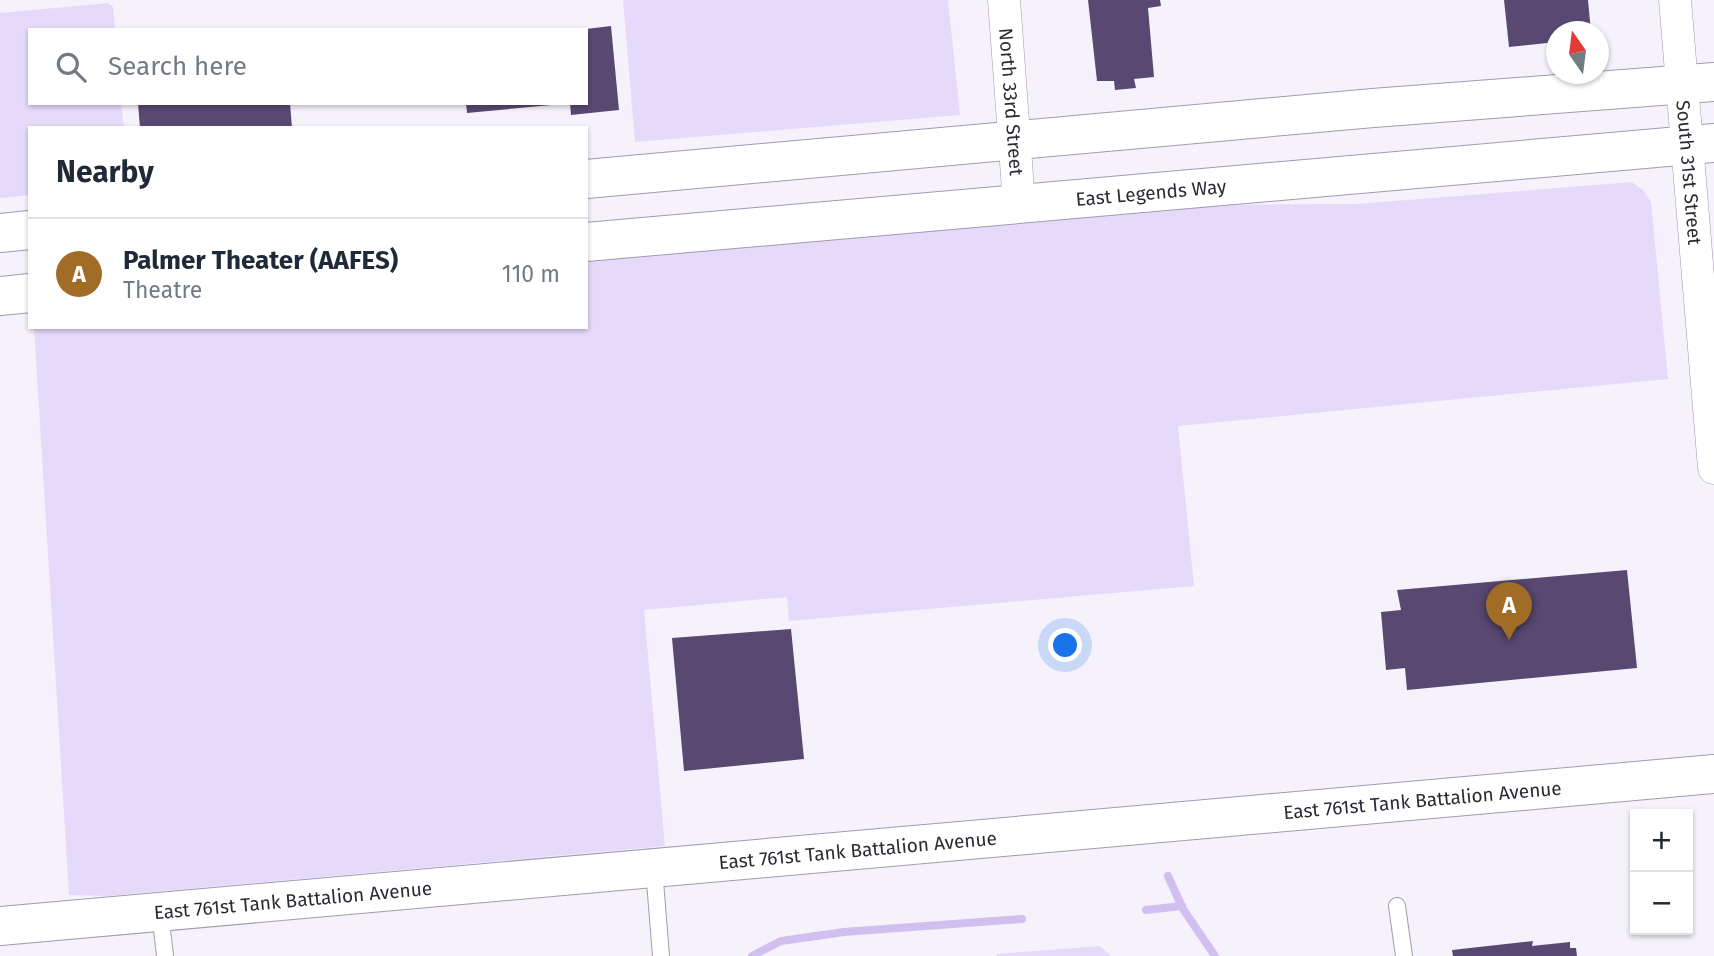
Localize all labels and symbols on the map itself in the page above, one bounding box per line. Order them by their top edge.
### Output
north arrow [1546,21,1609,84]
street label: North 33rd Street [994,27,1028,177]
street label: South 31st Street [1671,99,1706,246]
street label: East Legends Way [1075,175,1228,211]
pin: A [1486,582,1532,640]
your location [1048,628,1082,662]
street label: East 761st Tank Battalion Avenue [1282,777,1563,824]
street label: East 761st Tank Battalion Avenue [718,827,998,874]
street label: East 761st Tank Battalion Avenue [153,877,433,924]

